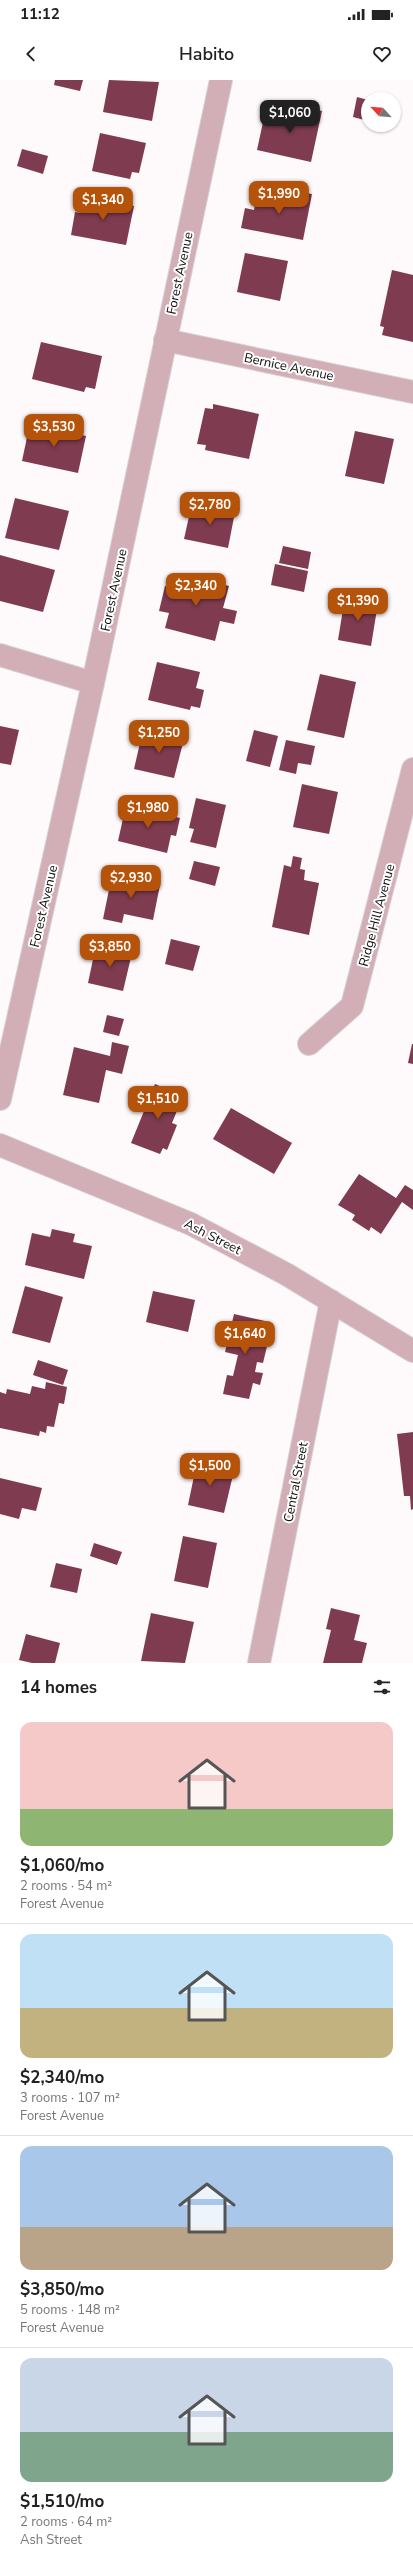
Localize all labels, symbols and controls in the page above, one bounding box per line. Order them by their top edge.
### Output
text: 11:12 [20,4,60,24]
text: Habito [179,42,234,66]
icon: back [20,43,42,65]
icon: heart [371,43,393,65]
north arrow [361,92,401,132]
map controls [361,92,401,132]
pin: $1,060 [257,100,323,134]
text: $1,060 [269,104,311,122]
pin: $1,990 [246,181,312,215]
text: $1,990 [258,185,300,203]
pin: $1,340 [70,187,136,221]
text: $1,340 [82,191,124,209]
street label: Forest Avenue [162,230,198,316]
street label: Bernice Avenue [242,349,335,385]
pin: $3,530 [21,414,87,448]
text: $3,530 [33,418,75,436]
pin: $2,780 [177,492,243,526]
text: $2,780 [189,496,231,514]
street label: Forest Avenue [96,547,132,633]
pin: $2,340 [163,573,229,607]
text: $2,340 [175,577,217,595]
pin: $1,390 [325,588,391,622]
text: $1,390 [337,592,379,610]
pin: $1,250 [126,720,192,754]
text: $1,250 [138,724,180,742]
pin: $1,980 [115,795,181,829]
text: $1,980 [127,799,169,817]
street label: Ridge Hill Avenue [355,862,399,968]
street label: Forest Avenue [26,863,62,949]
pin: $2,930 [98,865,164,899]
text: $2,930 [110,869,152,887]
pin: $3,850 [77,934,143,968]
text: $3,850 [89,938,131,956]
pin: $1,510 [125,1086,191,1120]
text: $1,510 [137,1090,179,1108]
street label: Ash Street [181,1215,245,1259]
pin: $1,640 [212,1321,278,1355]
text: $1,640 [224,1325,266,1343]
street label: Central Street [279,1440,313,1524]
pin: $1,500 [177,1453,243,1487]
text: $1,500 [189,1457,231,1475]
text: 14 homes [20,1676,97,1699]
icon: filters [371,1676,393,1698]
icon: home [171,1748,243,1820]
text: $1,060/mo [20,1854,104,1877]
text: 2 rooms · 54 m² [20,1877,112,1895]
text: Forest Avenue [20,1895,104,1913]
icon: home [171,1960,243,2032]
text: $2,340/mo [20,2066,104,2089]
text: 3 rooms · 107 m² [20,2089,120,2107]
text: Forest Avenue [20,2107,104,2125]
icon: home [171,2172,243,2244]
text: $3,850/mo [20,2278,104,2301]
text: 5 rooms · 148 m² [20,2301,120,2319]
text: Forest Avenue [20,2319,104,2337]
icon: home [171,2384,243,2456]
text: $1,510/mo [20,2490,104,2513]
text: 2 rooms · 64 m² [20,2513,112,2531]
text: Ash Street [20,2531,82,2549]

